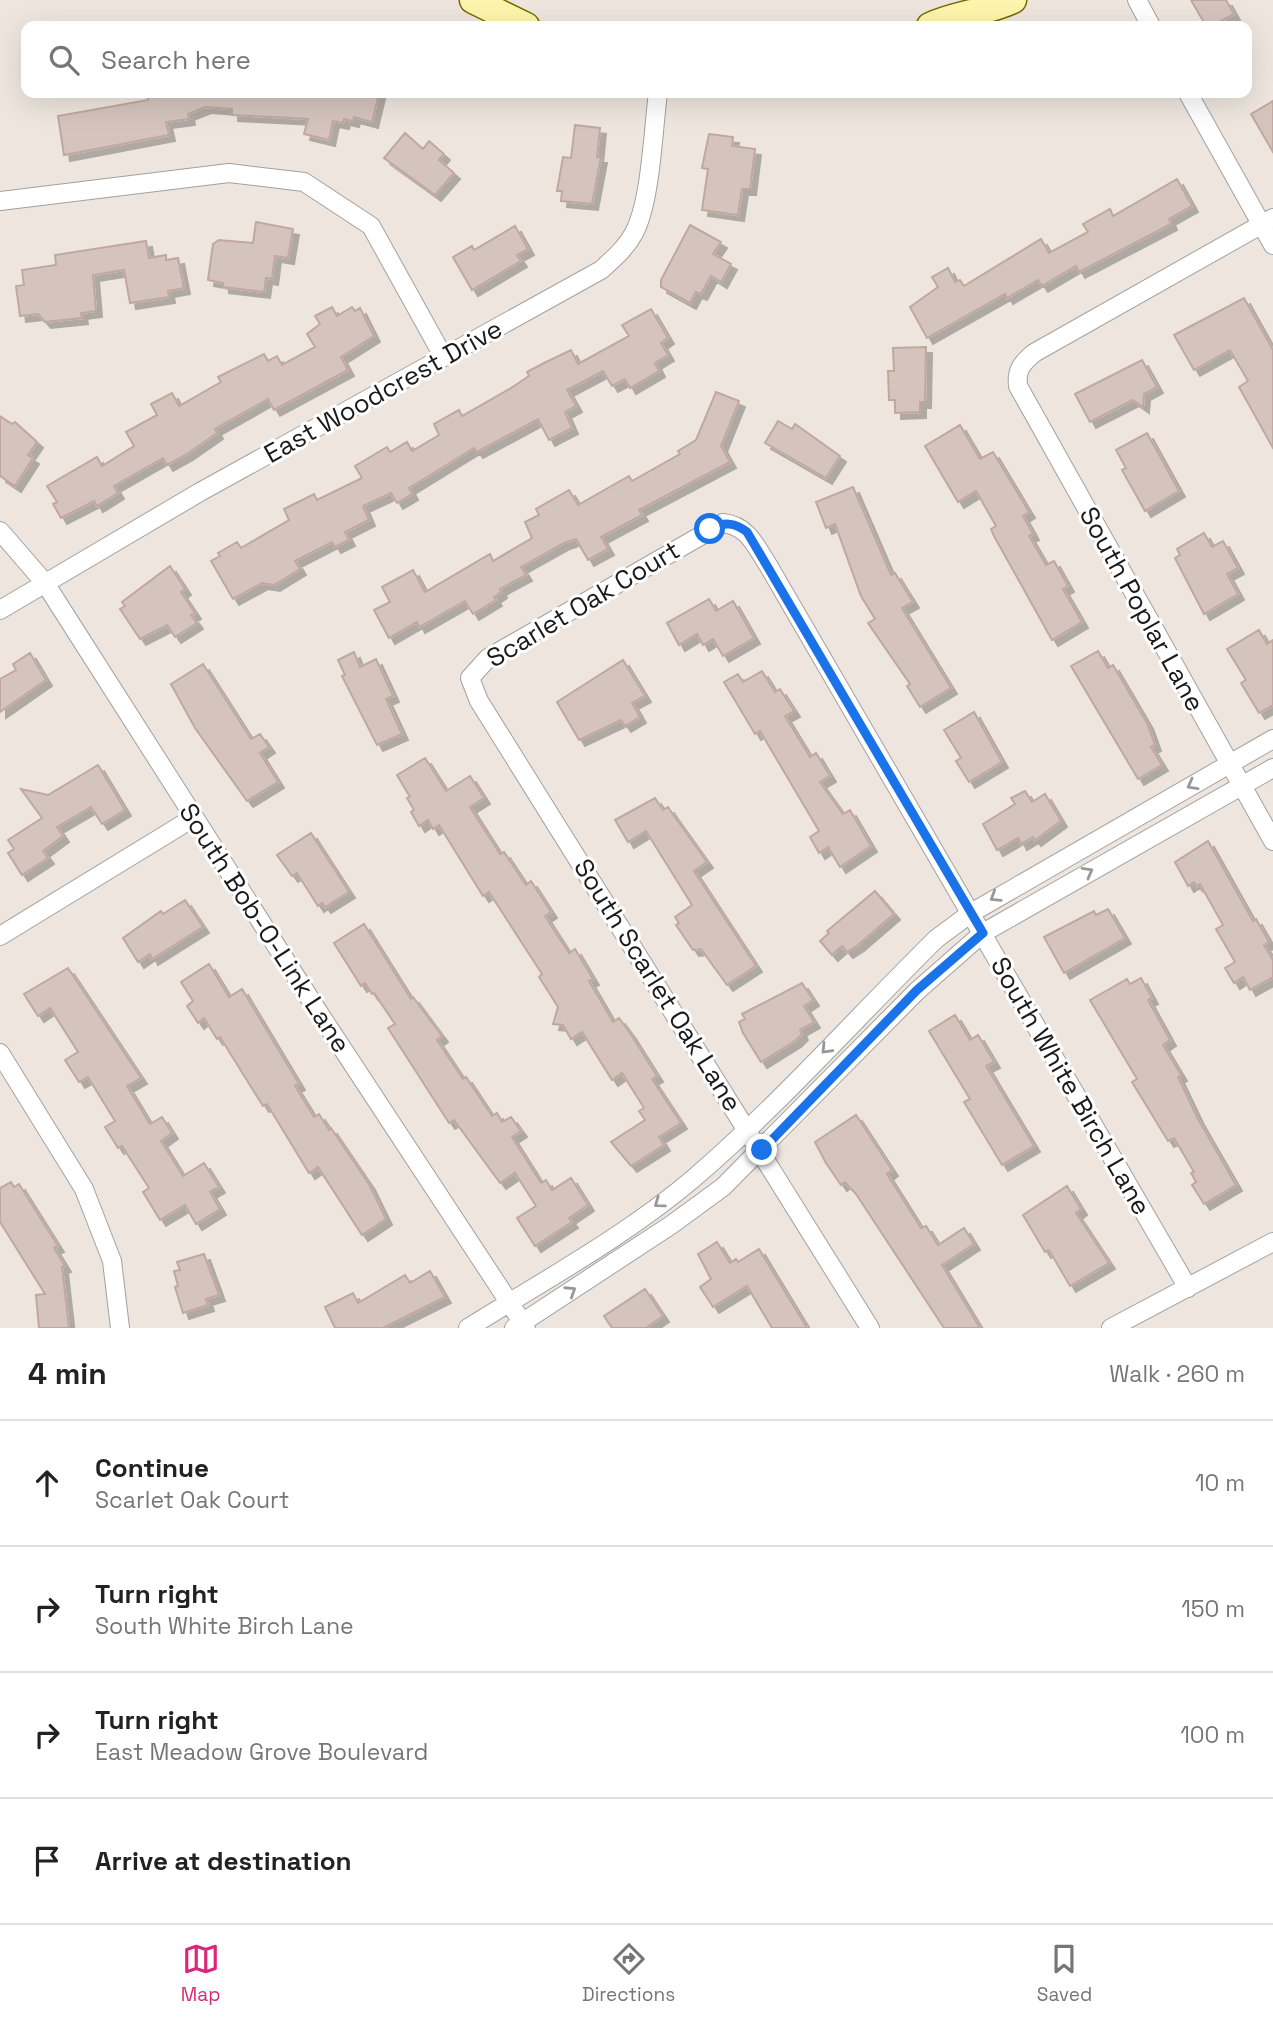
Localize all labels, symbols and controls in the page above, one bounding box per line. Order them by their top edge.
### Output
search box [21,21,1252,98]
icon: search [45,41,83,79]
text: Search here [101,43,251,77]
street label: East Woodcrest Drive [258,311,508,471]
street label: South Poplar Lane [1072,501,1212,717]
route start [694,513,725,544]
street label: Scarlet Oak Court [480,533,686,675]
one-way arrow [1187,777,1199,790]
street label: South Bob-O-Link Lane [171,797,359,1059]
street label: South Scarlet Oak Lane [566,852,750,1118]
one-way arrow [1080,867,1093,880]
one-way arrow [989,889,1002,902]
street label: South White Birch Lane [983,951,1159,1221]
one-way arrow [822,1041,834,1053]
route end [746,1134,777,1165]
one-way arrow [654,1195,667,1207]
one-way arrow [564,1286,577,1299]
text: 4 min [28,1354,107,1393]
text: Walk · 260 m [1109,1359,1245,1389]
text: Continue [95,1451,209,1485]
icon: ahead [28,1464,66,1502]
text: 10 m [1195,1468,1245,1498]
text: Scarlet Oak Court [95,1485,289,1515]
text: Turn right [95,1577,219,1611]
icon: right [28,1590,66,1628]
text: 150 m [1181,1594,1245,1624]
text: South White Birch Lane [95,1611,354,1641]
text: Turn right [95,1703,219,1737]
icon: right [28,1716,66,1754]
text: 100 m [1180,1720,1245,1750]
text: East Meadow Grove Boulevard [95,1737,428,1767]
icon: arrive [28,1842,66,1880]
text: Arrive at destination [95,1844,352,1878]
tab: Map [181,1940,220,2007]
tab: Directions [582,1940,675,2007]
tab: Saved [1037,1940,1092,2007]

